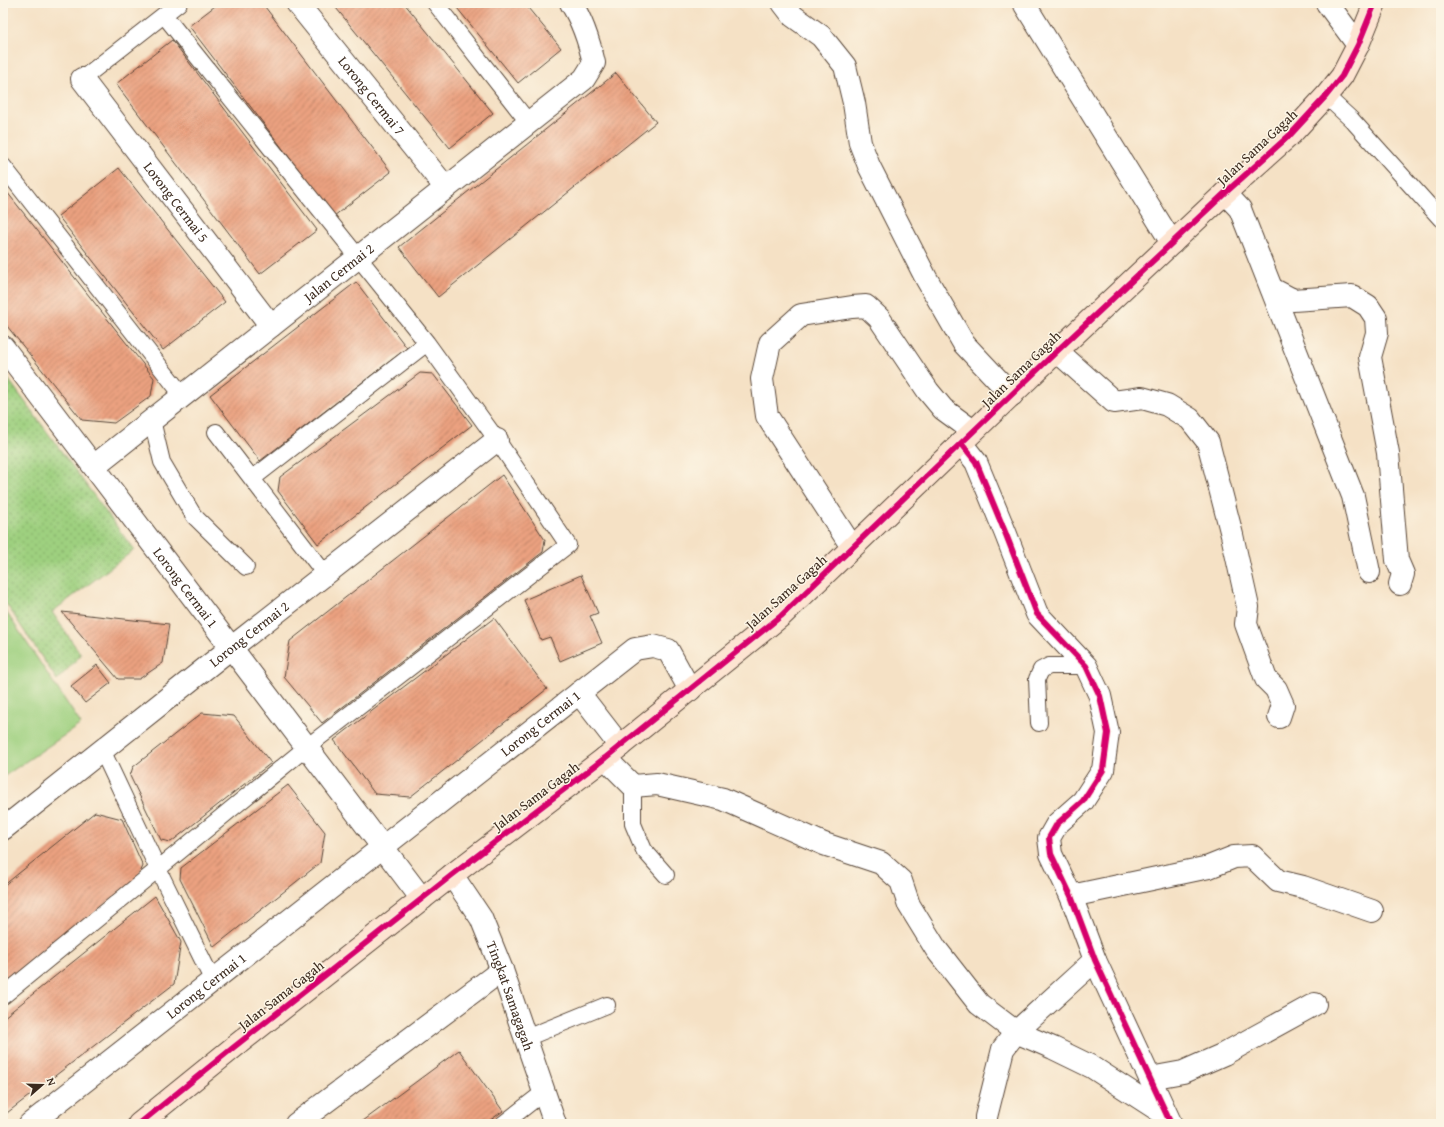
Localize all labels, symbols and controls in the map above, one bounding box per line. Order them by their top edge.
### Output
street label: Lorong Cermai 7 [334,52,410,140]
street label: Jalan Sama Gagah [1211,104,1302,191]
street label: Lorong Cermai 5 [139,158,213,246]
street label: Jalan Cermai 2 [298,239,378,308]
street label: Jalan Sama Gagah [975,326,1065,414]
street label: Lorong Cermai 1 [148,543,223,632]
street label: Jalan Sama Gagah [739,550,831,635]
street label: Lorong Cermai 2 [205,596,293,672]
street label: Lorong Cermai 1 [496,686,585,761]
street label: Jalan Sama Gagah [487,757,583,836]
street label: Tingkat Samagagah [481,938,539,1053]
street label: Lorong Cermai 1 [162,948,250,1023]
street label: Jalan Sama Gagah [233,955,328,1036]
north arrow [22,1065,62,1105]
text: N [43,1075,60,1088]

